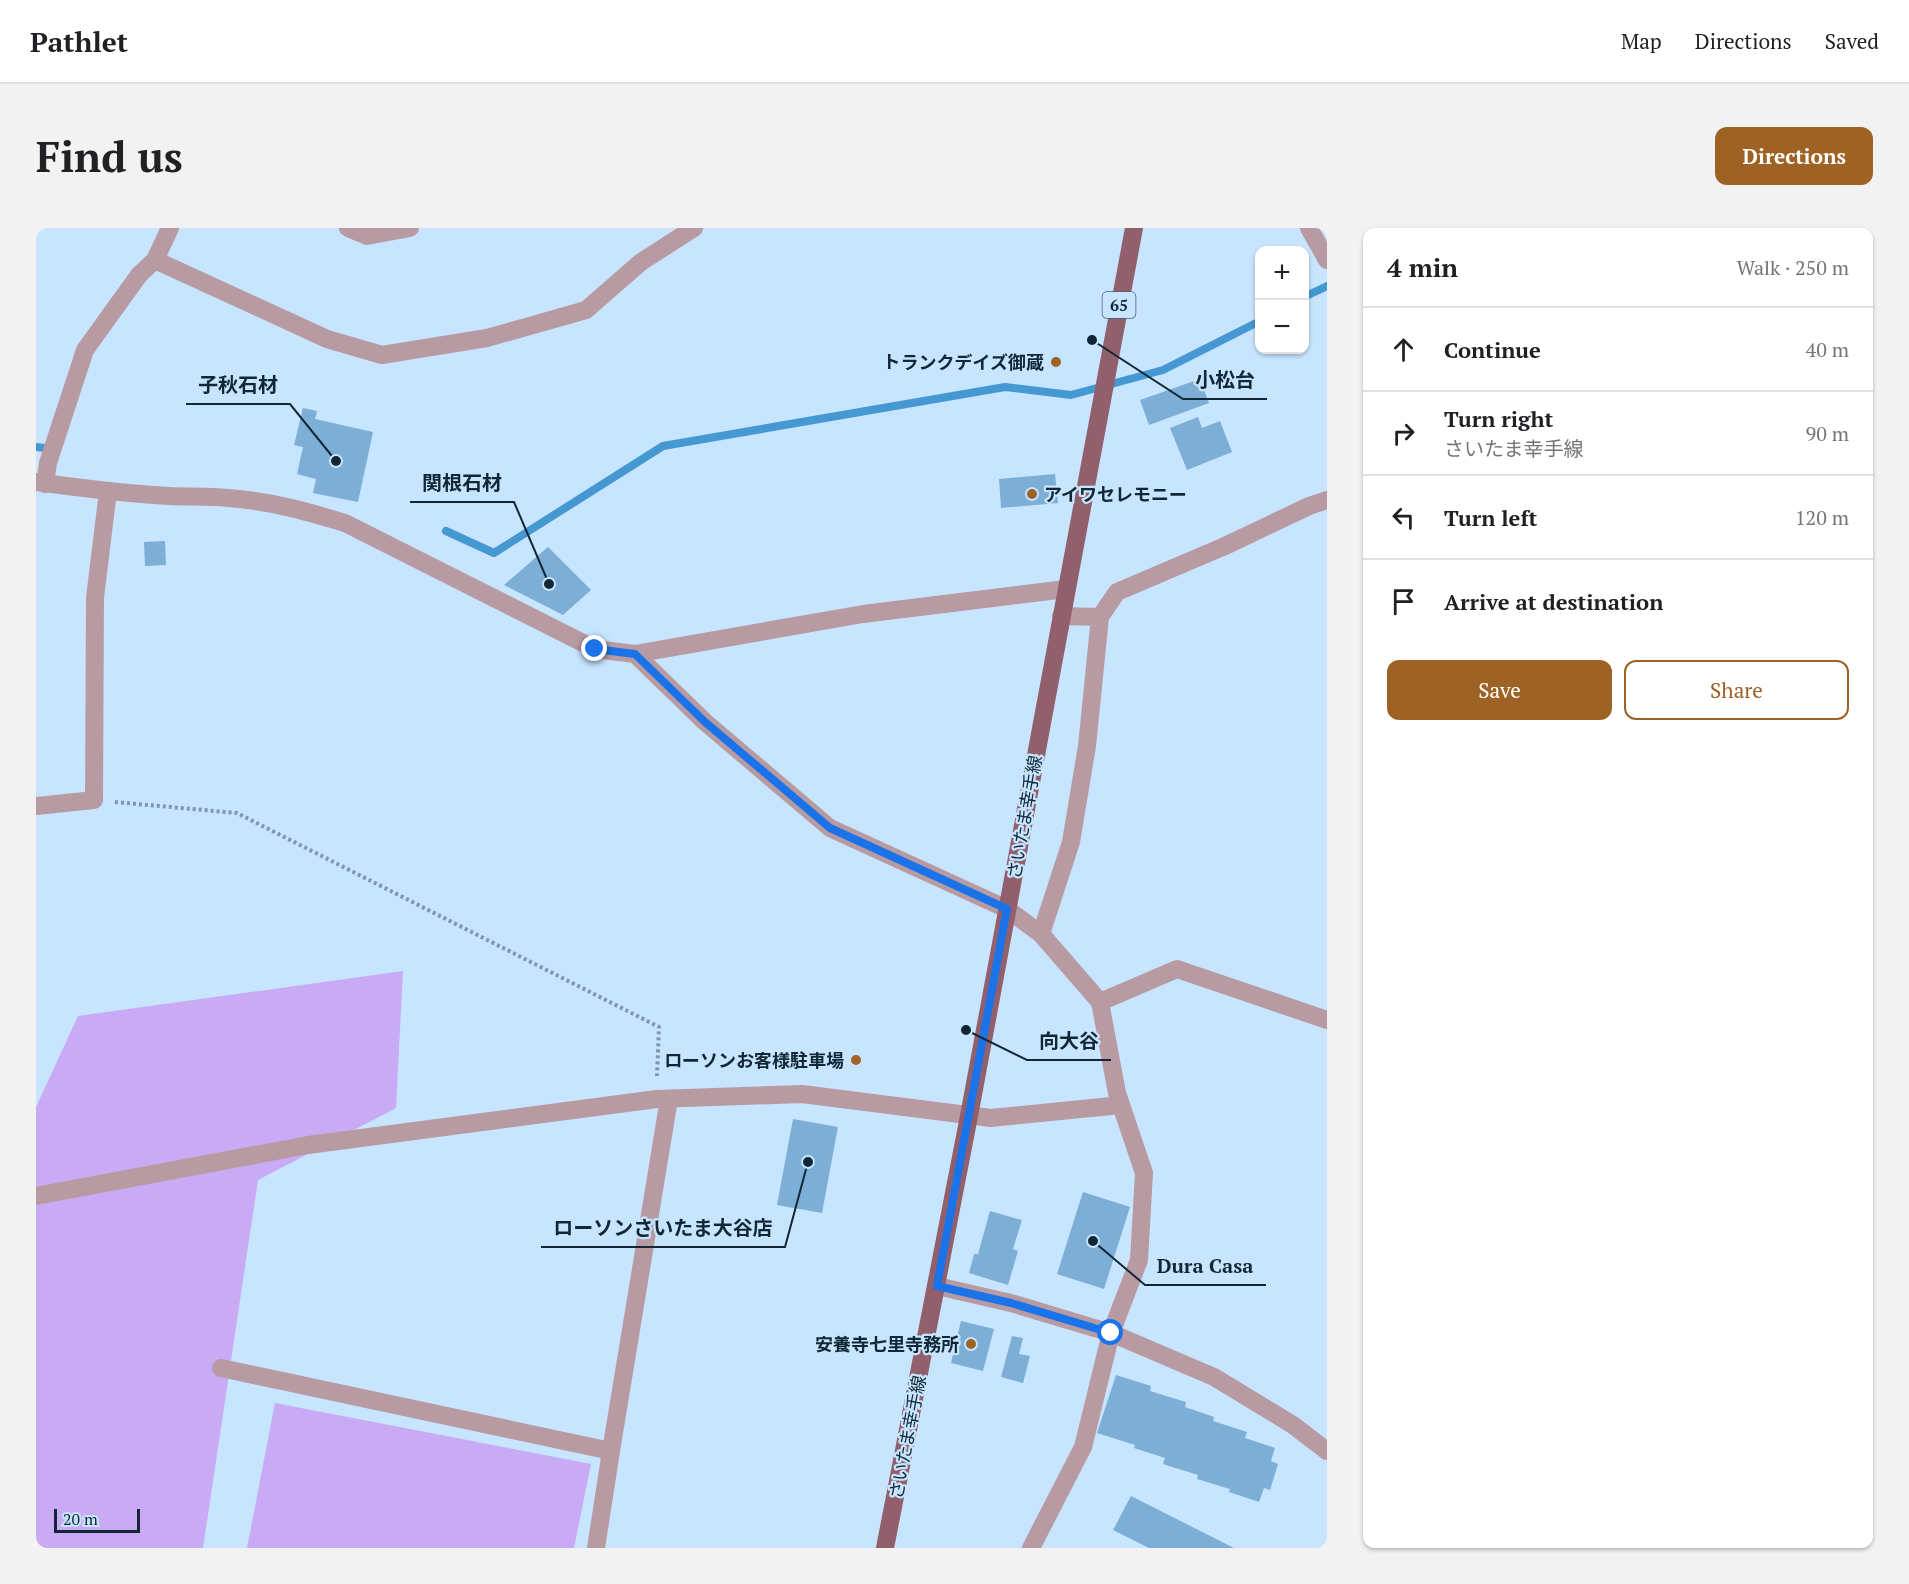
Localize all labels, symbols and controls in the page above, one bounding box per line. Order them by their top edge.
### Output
text: Pathlet [30,23,128,60]
text: Map [1621,27,1662,55]
text: Directions [1695,27,1792,55]
text: Saved [1825,27,1879,55]
button: Directions [1715,127,1873,185]
text: Find us [36,128,183,184]
map controls [1255,246,1309,354]
button: + [1255,246,1309,300]
text: 4 min [1387,250,1458,284]
text: Walk · 250 m [1737,254,1849,281]
road number: 65 [1102,292,1136,318]
button: − [1255,300,1309,354]
icon: ahead [1387,333,1420,366]
text: Continue [1444,335,1541,364]
text: 40 m [1806,336,1849,363]
place label: トランクデイズ御蔵 [883,350,1044,374]
marker: トランクデイズ御蔵 [1049,355,1063,369]
callout: 小松台 [1183,361,1267,399]
callout: 子秋石材 [186,366,290,404]
text: 小松台 [1195,366,1255,393]
text: 子秋石材 [198,371,278,398]
text: Turn right [1444,404,1553,433]
icon: right [1387,417,1420,450]
text: 90 m [1806,420,1849,447]
text: さいたま幸手線 [1444,435,1583,462]
callout: 関根石材 [410,464,514,502]
text: 関根石材 [422,469,502,496]
place label: アイワセレモニー [1044,482,1187,506]
marker: アイワセレモニー [1025,487,1039,501]
icon: left [1387,501,1420,534]
text: Turn left [1444,503,1537,532]
text: 120 m [1795,504,1849,531]
icon: arrive [1387,585,1420,618]
text: Arrive at destination [1444,587,1663,616]
route end [581,635,607,661]
button: Save [1387,660,1612,720]
button: Share [1624,660,1849,720]
street label: さいたま幸手線 [1001,753,1047,881]
callout: 向大谷 [1027,1022,1111,1060]
text: 向大谷 [1039,1027,1099,1054]
place label: ローソンお客様駐車場 [664,1048,844,1072]
marker: ローソンお客様駐車場 [849,1053,863,1067]
callout: ローソンさいたま大谷店 [541,1209,785,1247]
text: ローソンさいたま大谷店 [553,1214,773,1241]
callout: Dura Casa [1145,1247,1266,1285]
text: Dura Casa [1157,1252,1253,1279]
route start [1097,1319,1123,1345]
place label: 安養寺七里寺務所 [815,1332,959,1356]
marker: 安養寺七里寺務所 [964,1337,978,1351]
street label: さいたま幸手線 [883,1373,931,1501]
scale bar [54,1506,140,1534]
text: 20 m [63,1508,98,1530]

